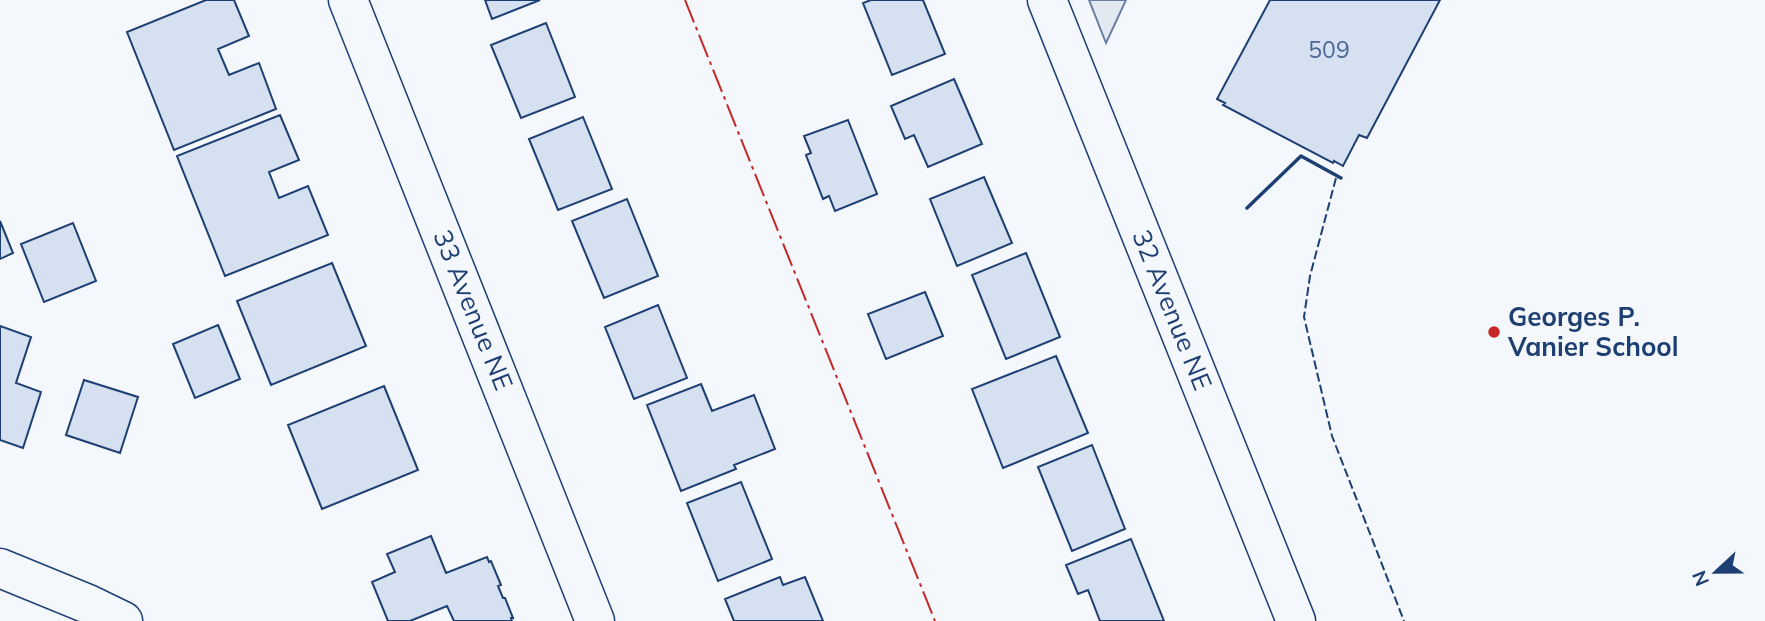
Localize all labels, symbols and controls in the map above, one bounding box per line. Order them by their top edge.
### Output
house number: 509 [1308,35,1350,64]
street label: 33 Avenue NE [426,225,521,395]
street label: 32 Avenue NE [1125,225,1220,395]
place label: Georges P. Vanier School [1507,300,1678,363]
marker: Georges P. Vanier School [1486,324,1502,340]
north arrow [1681,537,1751,607]
text: N [1686,567,1714,590]

